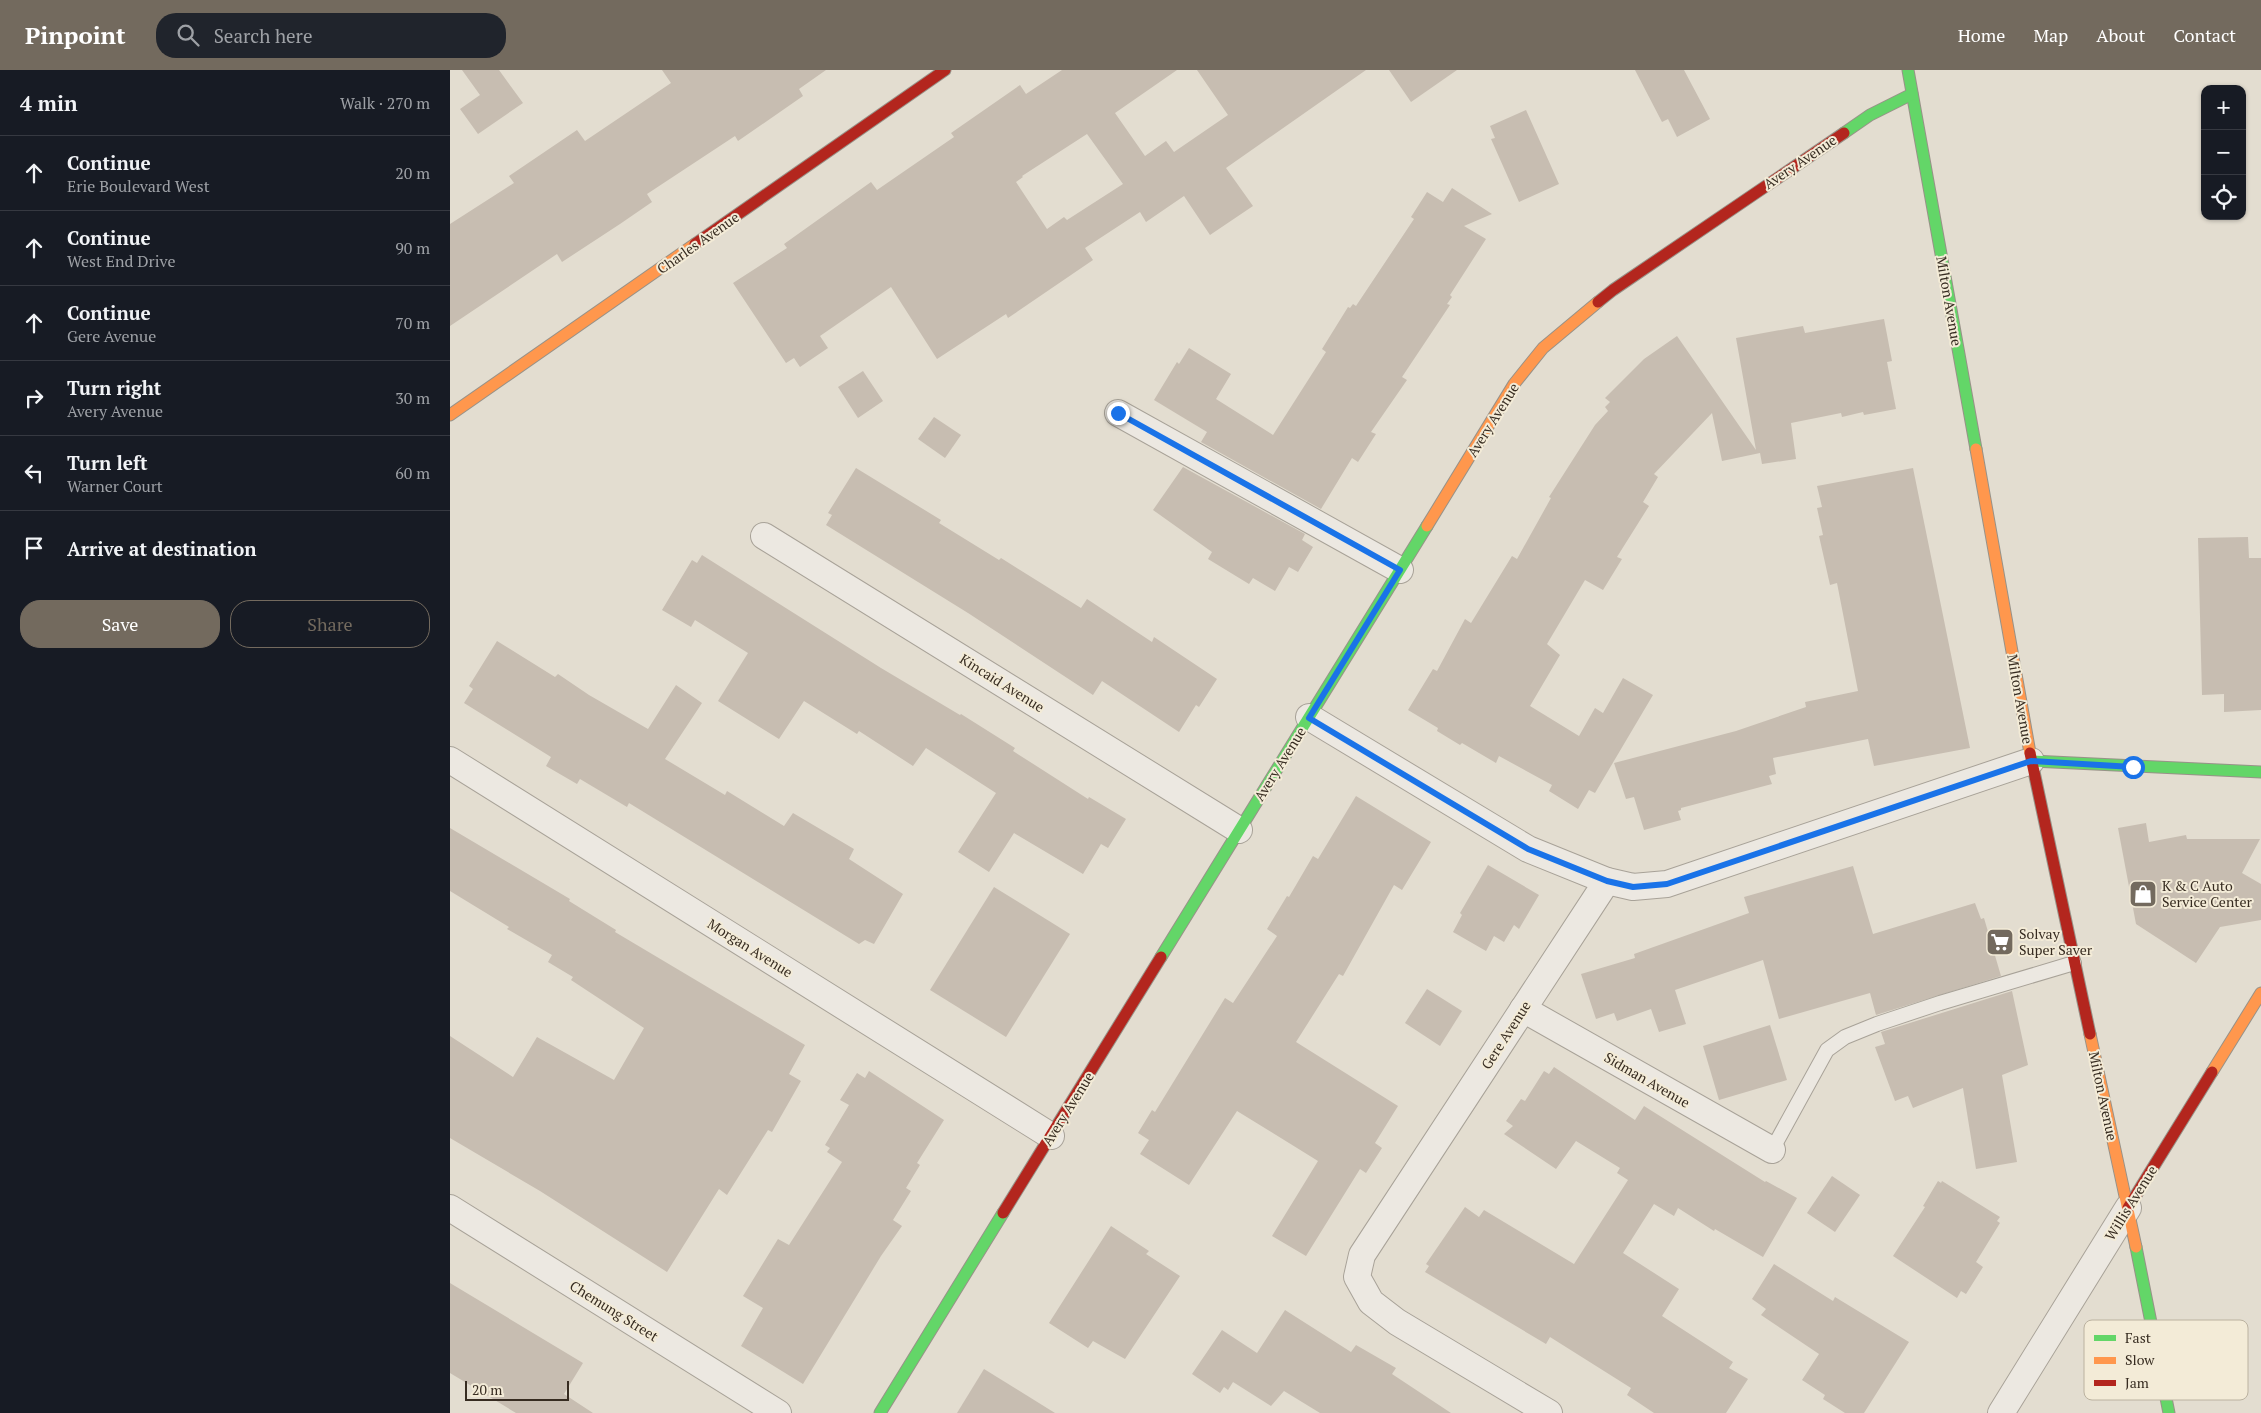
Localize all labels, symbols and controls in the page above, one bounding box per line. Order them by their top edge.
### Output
search box [156,13,506,58]
text: Pinpoint [25,19,126,51]
icon: search [174,21,202,49]
text: Search here [214,23,312,48]
text: Home [1958,23,2005,47]
text: Map [2033,23,2068,47]
text: About [2096,23,2145,47]
text: Contact [2173,23,2236,47]
map controls [2201,85,2246,220]
button: + [2201,85,2246,130]
text: 4 min [20,89,77,117]
text: Walk · 270 m [340,92,430,114]
street label: Avery Avenue [1760,130,1840,193]
button: − [2201,130,2246,175]
text: Continue [67,150,151,175]
icon: ahead [20,159,48,187]
text: 20 m [395,162,430,184]
text: Erie Boulevard West [67,175,210,197]
button: locate [2201,175,2246,220]
street label: Charles Avenue [653,207,742,278]
text: Continue [67,225,151,250]
icon: ahead [20,234,48,262]
text: 90 m [395,237,430,259]
text: West End Drive [67,250,175,272]
street label: Milton Avenue [1932,255,1967,347]
text: Continue [67,300,151,325]
icon: ahead [20,309,48,337]
text: 70 m [395,312,430,334]
text: Gere Avenue [67,325,156,347]
text: Turn right [67,375,161,400]
street label: Avery Avenue [1462,379,1523,460]
icon: right [20,384,48,412]
text: 30 m [395,387,430,409]
text: Avery Avenue [67,400,163,422]
route end [1107,402,1130,425]
text: Turn left [67,450,148,475]
icon: left [20,459,48,487]
text: 60 m [395,462,430,484]
text: Warner Court [67,475,163,497]
icon: arrive [20,534,48,562]
text: Arrive at destination [67,536,256,561]
button: Save [20,600,220,648]
button: Share [230,600,430,648]
street label: Kincaid Avenue [956,649,1048,716]
street label: Milton Avenue [2003,653,2038,745]
street label: Avery Avenue [1249,723,1310,804]
route start [2122,756,2145,779]
place label: K & C Auto Service Center [2162,876,2252,911]
shop icon: K & C Auto Service Center [2128,879,2158,909]
street label: Morgan Avenue [704,914,796,981]
place label: Solvay Super Saver [2019,924,2093,959]
supermarket icon: Solvay Super Saver [1985,927,2015,957]
street label: Gere Avenue [1476,997,1535,1073]
street label: Sidman Avenue [1601,1047,1694,1112]
street label: Milton Avenue [2085,1050,2122,1142]
street label: Avery Avenue [1037,1068,1098,1149]
street label: Willis Avenue [2100,1162,2161,1244]
street label: Chemung Street [566,1276,663,1346]
legend [2084,1320,2248,1400]
text: Fast [2125,1328,2152,1347]
text: Slow [2125,1350,2155,1369]
text: Jam [2125,1373,2149,1392]
scale bar [465,1378,569,1401]
text: 20 m [472,1380,502,1399]

